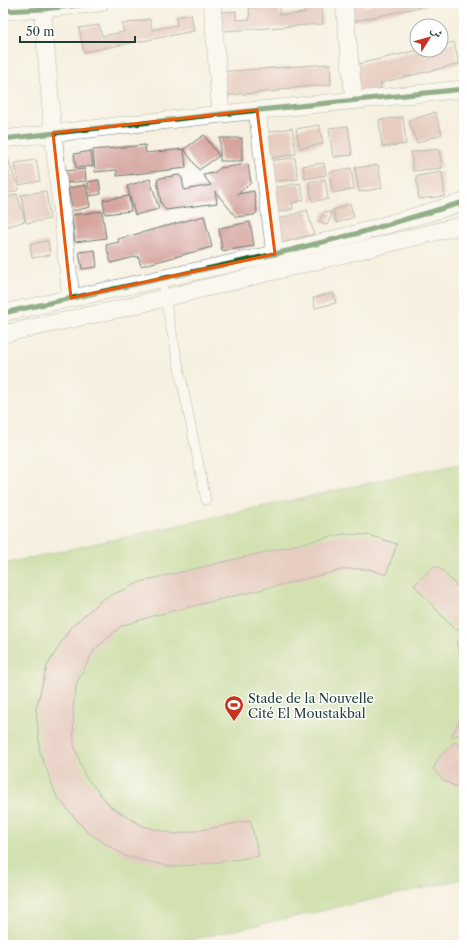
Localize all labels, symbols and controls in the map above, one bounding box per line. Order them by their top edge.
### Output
scale bar [20,18,135,44]
north arrow [409,18,449,58]
text: ش [428,23,446,41]
text: 50 m [26,24,55,39]
place label: Stade de la Nouvelle Cité El Moustakbal [248,690,374,721]
sports icon: Stade de la Nouvelle Cité El Moustakbal [223,694,245,722]

